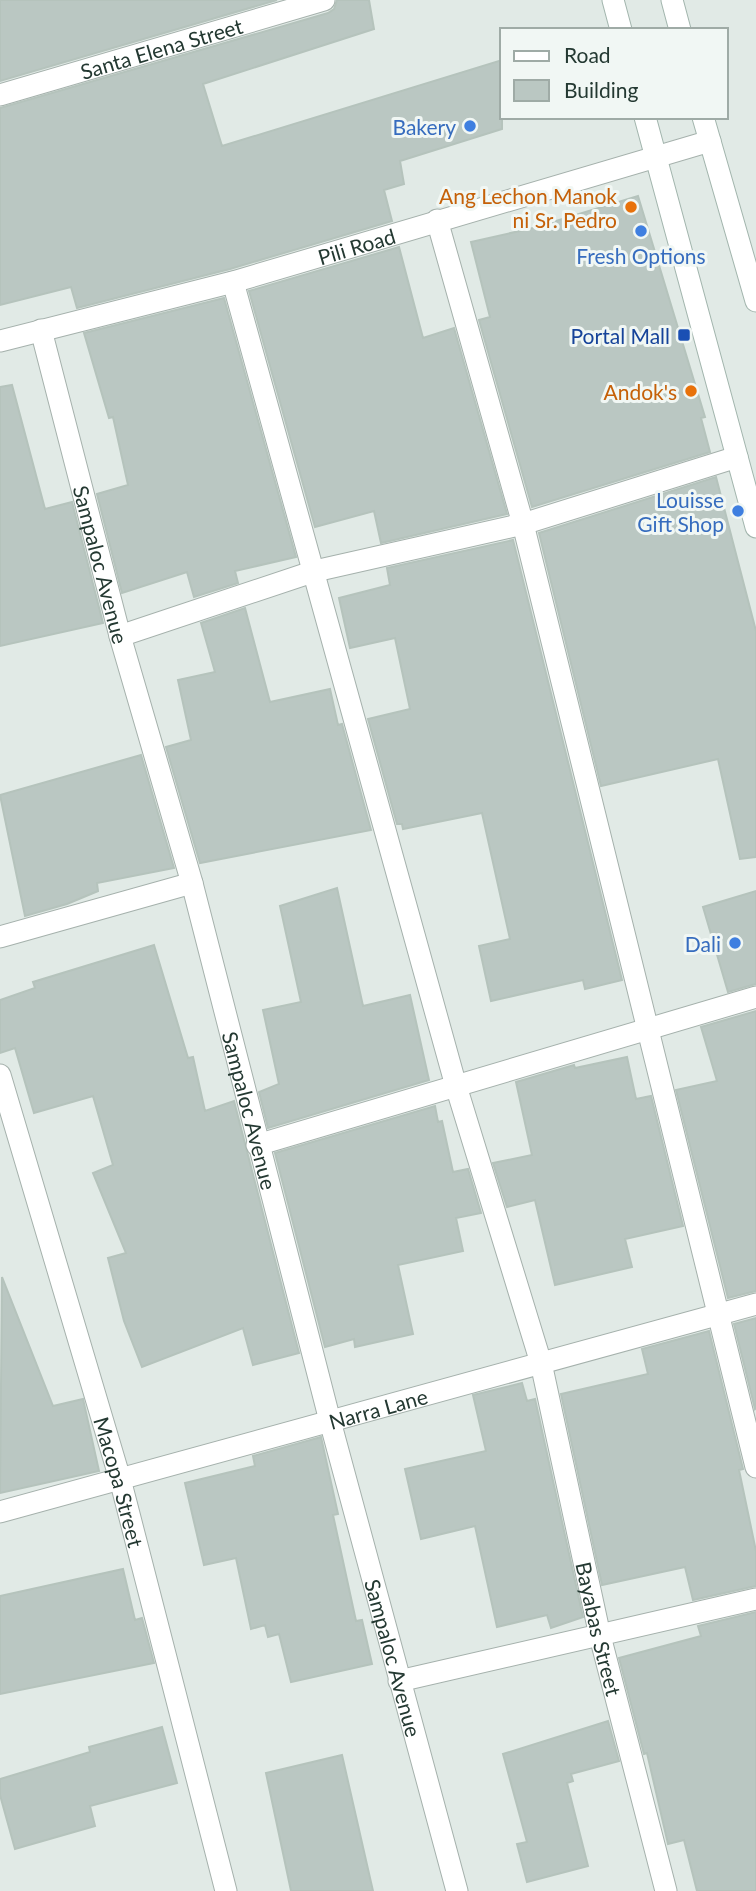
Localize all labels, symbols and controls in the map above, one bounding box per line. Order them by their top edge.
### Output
street label: Santa Elena Street [77,12,246,83]
legend [500,28,728,119]
text: Road [564,42,611,67]
text: Building [564,77,639,102]
place label: Bakery [393,114,456,139]
marker: Bakery [462,118,478,134]
place label: Ang Lechon Manok ni Sr. Pedro [439,183,617,232]
marker: Ang Lechon Manok ni Sr. Pedro [623,199,639,215]
street label: Pili Road [315,222,398,269]
marker: Fresh Options [633,223,649,239]
place label: Fresh Options [576,243,706,268]
place label: Portal Mall [571,323,670,348]
marker: Portal Mall [676,327,692,343]
place label: Andok's [604,379,677,404]
marker: Andok's [683,383,699,399]
street label: Sampaloc Avenue [69,483,134,646]
place label: Louisse Gift Shop [637,487,724,536]
marker: Louisse Gift Shop [730,503,746,519]
place label: Dali [685,931,721,956]
marker: Dali [727,935,743,951]
street label: Sampaloc Avenue [218,1029,283,1192]
street label: Narra Lane [326,1383,430,1433]
street label: Macopa Street [90,1414,150,1550]
street label: Bayabas Street [572,1559,627,1699]
street label: Sampaloc Avenue [361,1576,427,1739]

